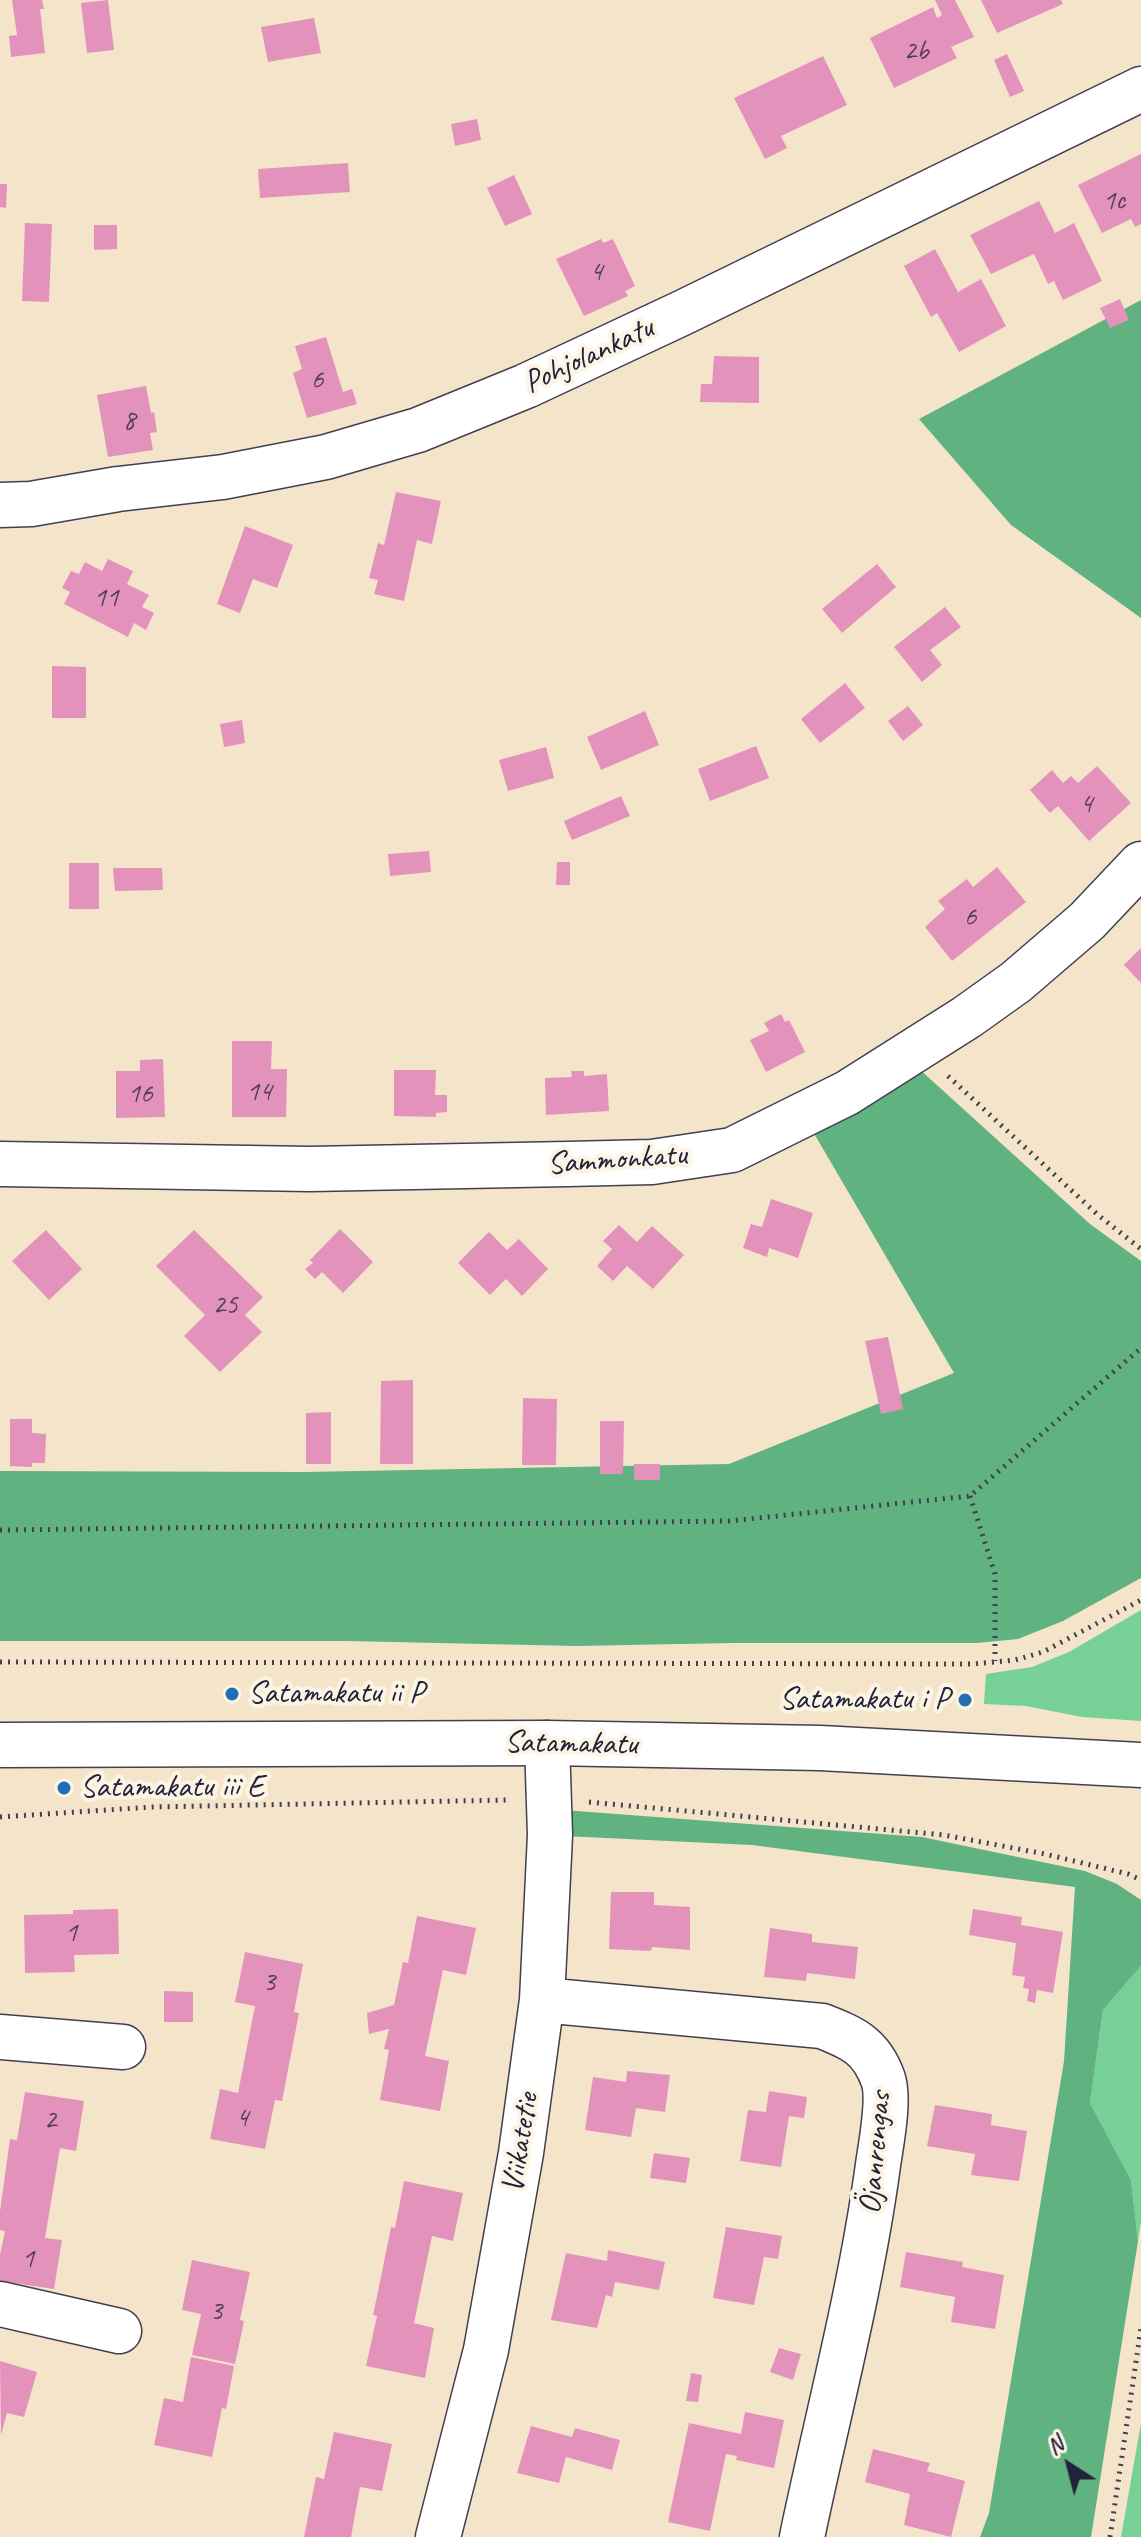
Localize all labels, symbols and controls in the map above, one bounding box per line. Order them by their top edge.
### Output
house number: 2b [904,35,928,69]
house number: 1c [1103,185,1125,219]
house number: 4 [590,256,602,290]
street label: Pohjolankatu [518,309,660,403]
house number: 6 [311,364,323,398]
house number: 8 [123,405,135,439]
house number: 11 [93,582,119,616]
house number: 4 [1080,788,1092,822]
house number: 6 [964,901,976,935]
house number: 14 [246,1076,272,1110]
house number: 16 [127,1078,153,1112]
street label: Sammonkatu [546,1136,688,1184]
house number: 25 [212,1289,238,1323]
place label: Satamakatu ii P [248,1675,424,1713]
place label: Satamakatu i P [779,1681,949,1719]
marker: Satamakatu ii P [223,1685,241,1703]
marker: Satamakatu i P [956,1691,974,1709]
street label: Satamakatu [504,1724,638,1764]
place label: Satamakatu iii E [80,1769,264,1807]
marker: Satamakatu iii E [55,1779,73,1797]
house number: 1 [65,1917,77,1951]
house number: 3 [263,1966,275,2000]
street label: Viikatetie [494,2090,548,2196]
street label: Öjanrengas [852,2090,900,2216]
house number: 4 [236,2102,248,2136]
house number: 2 [44,2104,56,2138]
house number: 1 [22,2243,34,2277]
house number: 3 [210,2295,222,2329]
north arrow [1029,2425,1109,2505]
text: N [1041,2430,1069,2461]

